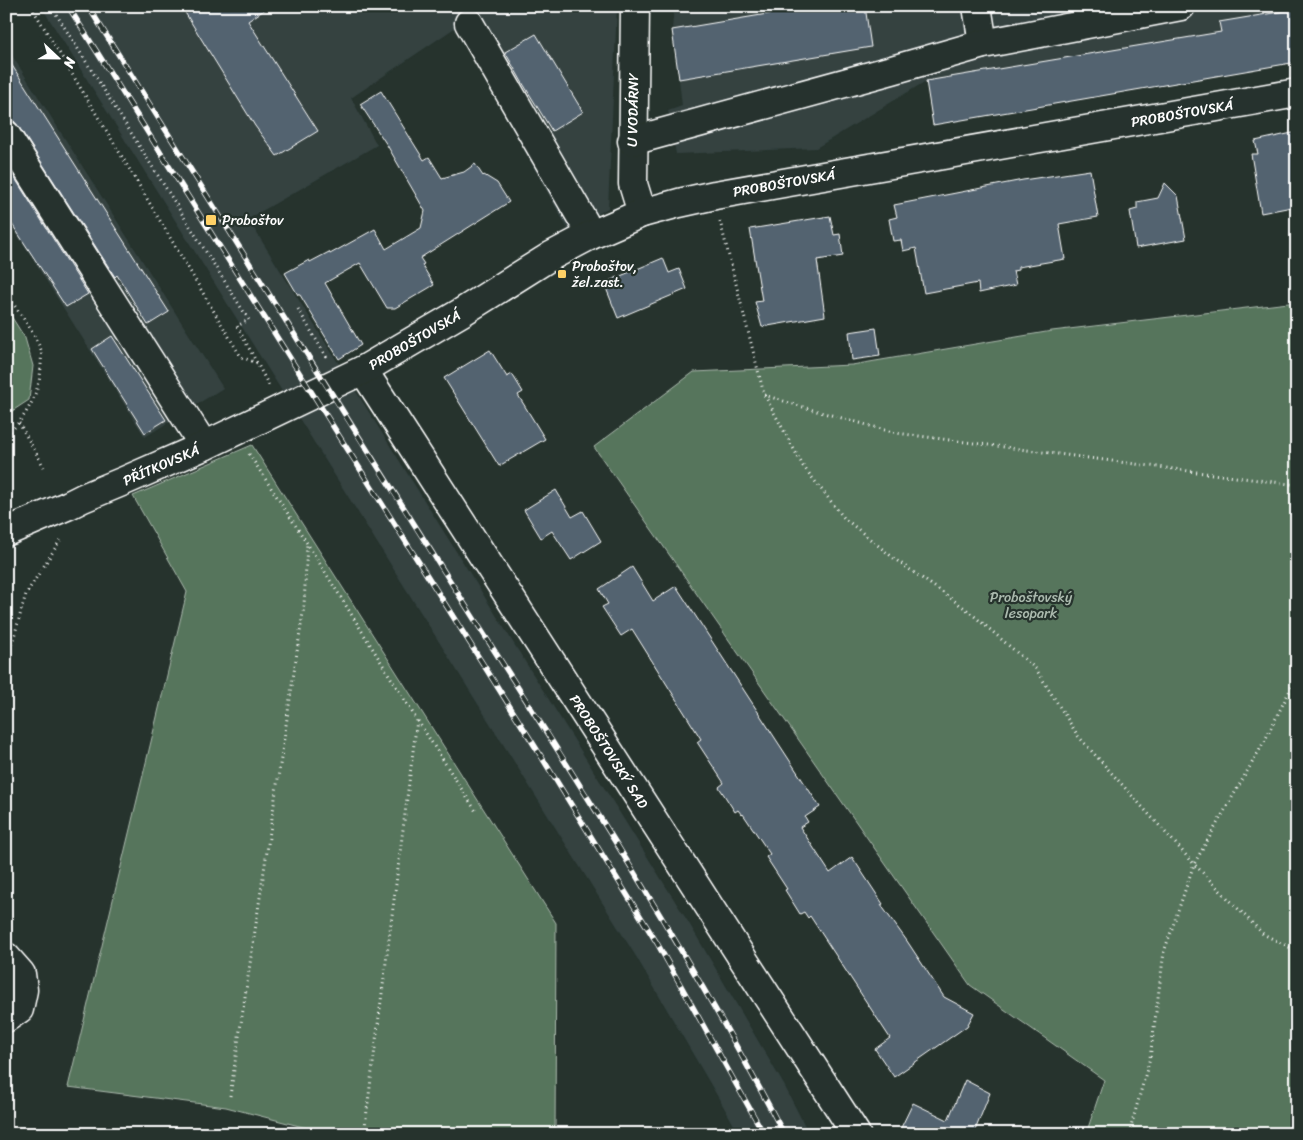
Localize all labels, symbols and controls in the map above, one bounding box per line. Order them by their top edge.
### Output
north arrow [32,32,82,82]
text: N [56,53,83,72]
street label: U VODÁRNY [620,72,646,147]
street label: PROBOŠTOVSKÁ [1129,92,1237,134]
street label: PROBOŠTOVSKÁ [731,161,839,204]
place label: Proboštov [222,208,285,233]
marker: Proboštov [204,213,218,227]
place label: Proboštov, žel.zast. [571,254,637,295]
marker: Proboštov, žel.zast. [556,268,568,280]
street label: PROBOŠTOVSKÁ [364,302,467,377]
street label: PŘÍTKOVSKÁ [119,436,205,493]
park label: Proboštovský lesopark [990,585,1073,626]
street label: PROBOŠTOVSKÝ SAD [563,689,656,814]

